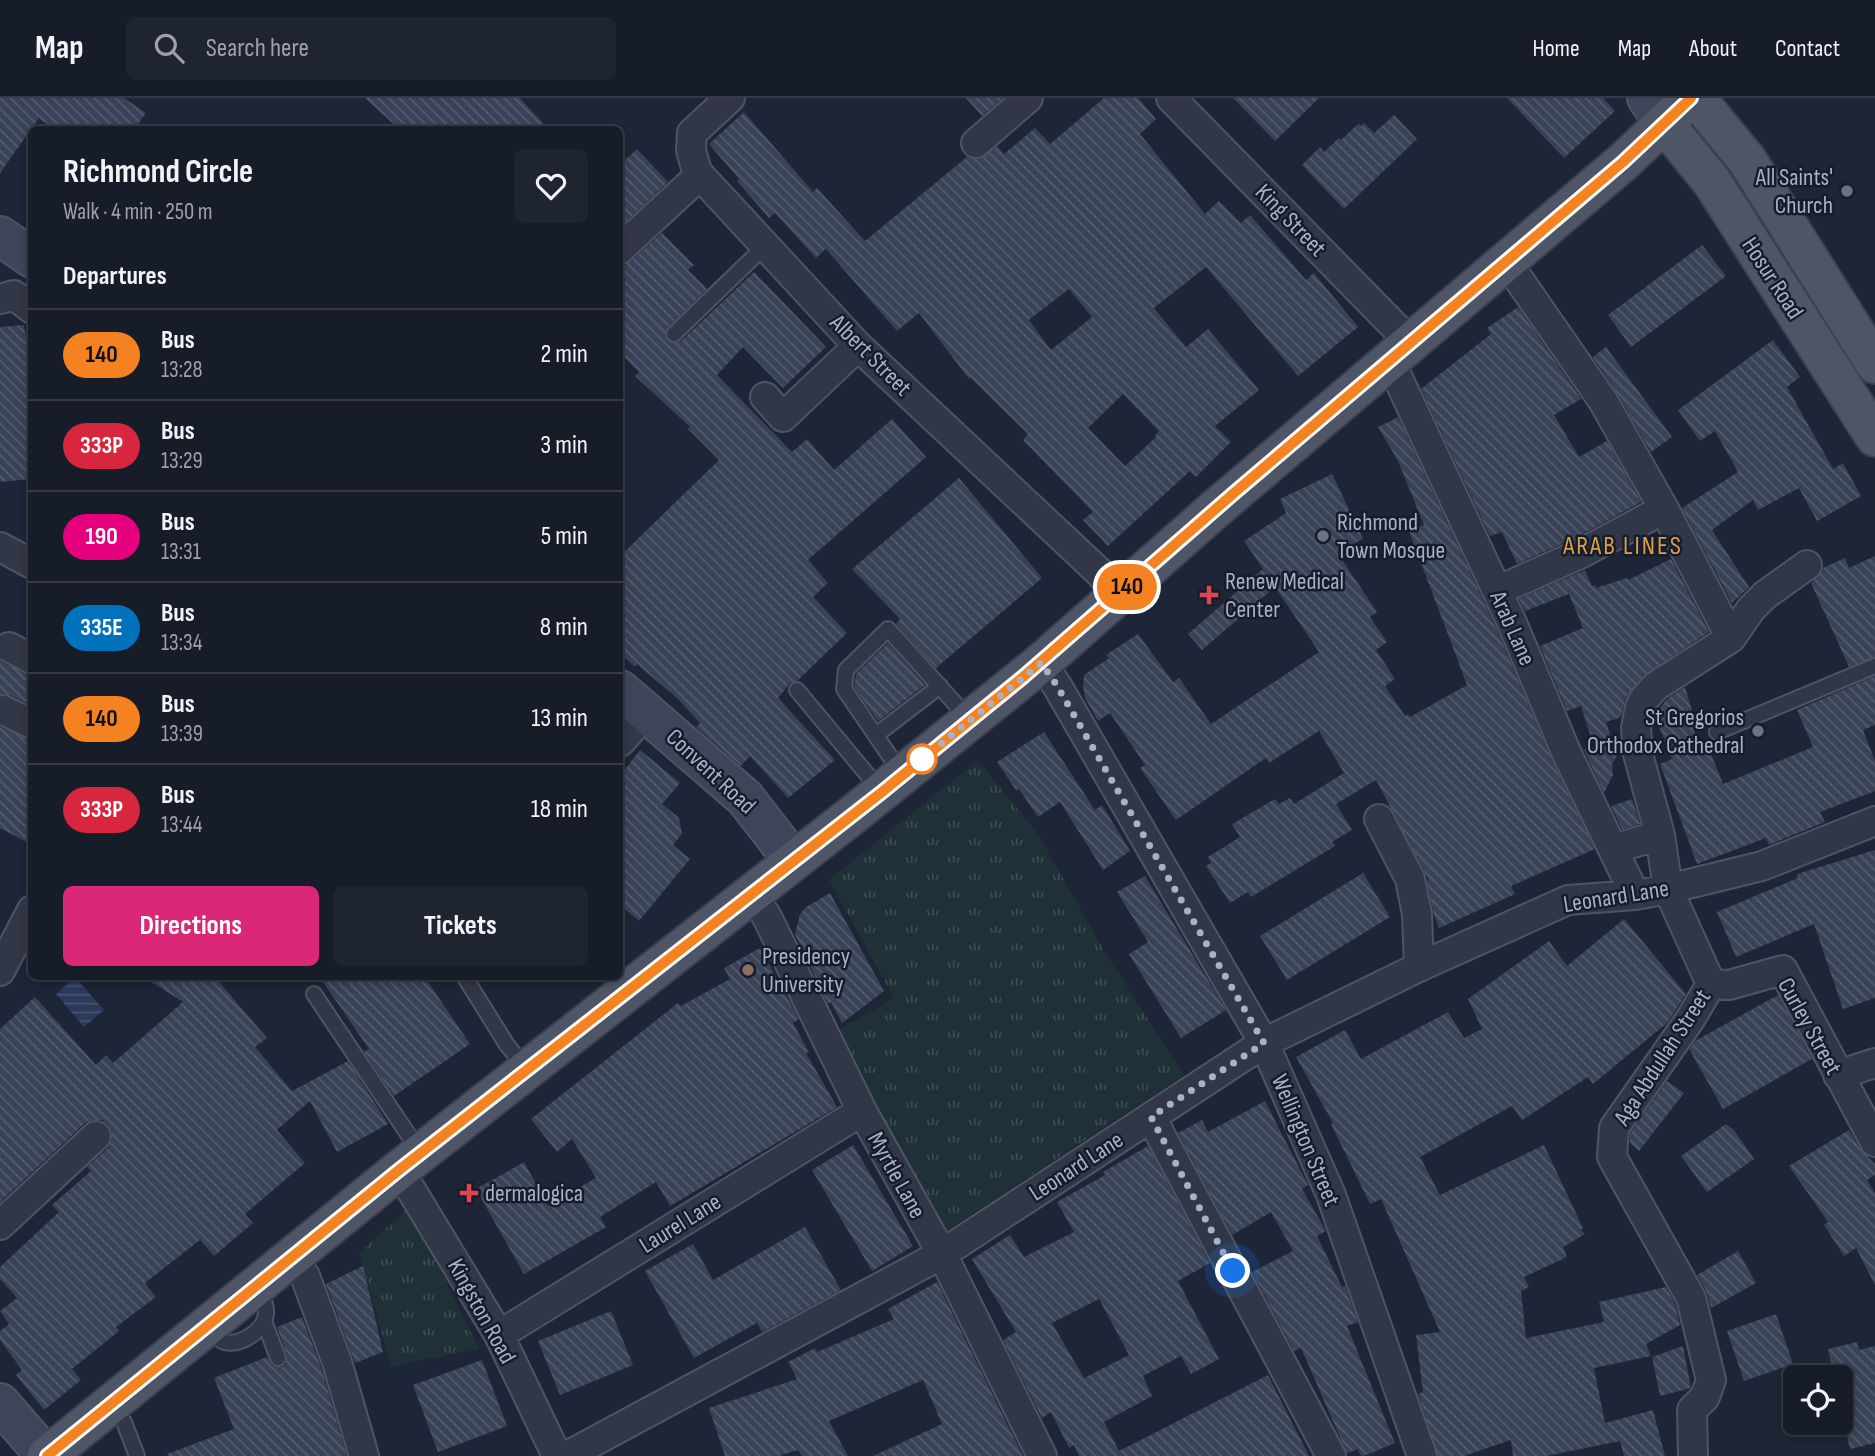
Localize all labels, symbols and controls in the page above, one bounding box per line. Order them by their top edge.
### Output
search box [126,17,616,80]
text: Map [35,28,84,68]
icon: search [150,29,188,67]
text: Search here [206,33,309,64]
text: Home [1532,34,1580,63]
text: Map [1618,34,1651,63]
text: About [1689,34,1737,63]
text: Contact [1775,34,1840,63]
button: heart [514,149,588,223]
text: Richmond Circle [63,152,253,192]
place label: All Saints' Church [1755,163,1833,220]
street label: King Street [1249,178,1332,263]
marker: All Saints' Church [1839,183,1855,199]
text: Walk · 4 min · 250 m [63,198,213,226]
street label: Hosur Road [1736,232,1810,325]
text: Departures [63,261,167,292]
street label: Albert Street [823,308,918,402]
text: Bus [161,325,195,356]
text: 2 min [540,339,588,370]
text: 140 [85,340,118,369]
text: 13:28 [161,356,203,384]
text: Bus [161,416,195,447]
text: 3 min [540,430,588,461]
text: 333P [80,431,123,460]
text: 13:29 [161,447,203,475]
text: Bus [161,507,195,538]
place label: Richmond Town Mosque [1337,508,1445,565]
text: 5 min [541,521,588,552]
text: 190 [85,522,118,551]
marker: Richmond Town Mosque [1315,528,1331,544]
district label: ARAB LINES [1562,531,1683,562]
text: 13:31 [161,538,201,566]
line badge: 140 [1087,564,1167,610]
place label: Renew Medical Center [1225,567,1344,624]
text: 140 [1111,572,1143,601]
marker: Renew Medical Center [1199,585,1219,605]
street label: Arab Lane [1483,586,1542,670]
text: Bus [161,598,195,629]
text: 8 min [540,612,588,643]
text: 335E [80,613,123,642]
text: 13:34 [161,629,202,657]
text: Bus [161,689,195,720]
text: 13 min [531,703,588,734]
place label: St Gregorios Orthodox Cathedral [1587,703,1744,760]
text: 140 [85,704,118,733]
text: 13:39 [161,720,203,748]
street label: Convent Road [660,723,761,820]
marker: St Gregorios Orthodox Cathedral [1750,723,1766,739]
unlabelled marker [907,744,937,774]
text: Bus [161,780,195,811]
text: 18 min [531,794,588,825]
text: 333P [80,795,123,824]
text: 13:44 [161,811,202,839]
street label: Leonard Lane [1561,874,1671,919]
button: Directions [63,886,319,966]
button: Tickets [333,886,588,966]
place label: Presidency University [762,942,850,999]
marker: Presidency University [740,962,756,978]
street label: Curley Street [1771,973,1848,1080]
street label: Aga Abdullah Street [1607,984,1717,1132]
street label: Wellington Street [1265,1070,1346,1210]
street label: Leonard Lane [1024,1125,1129,1207]
street label: Myrtle Lane [861,1127,932,1223]
place label: dermalogica [485,1179,583,1208]
marker: dermalogica [459,1183,479,1203]
street label: Laurel Lane [634,1187,726,1260]
your location [1215,1253,1250,1288]
street label: Kingston Road [441,1254,522,1369]
map controls [1783,1365,1853,1435]
button: locate [1783,1365,1853,1435]

